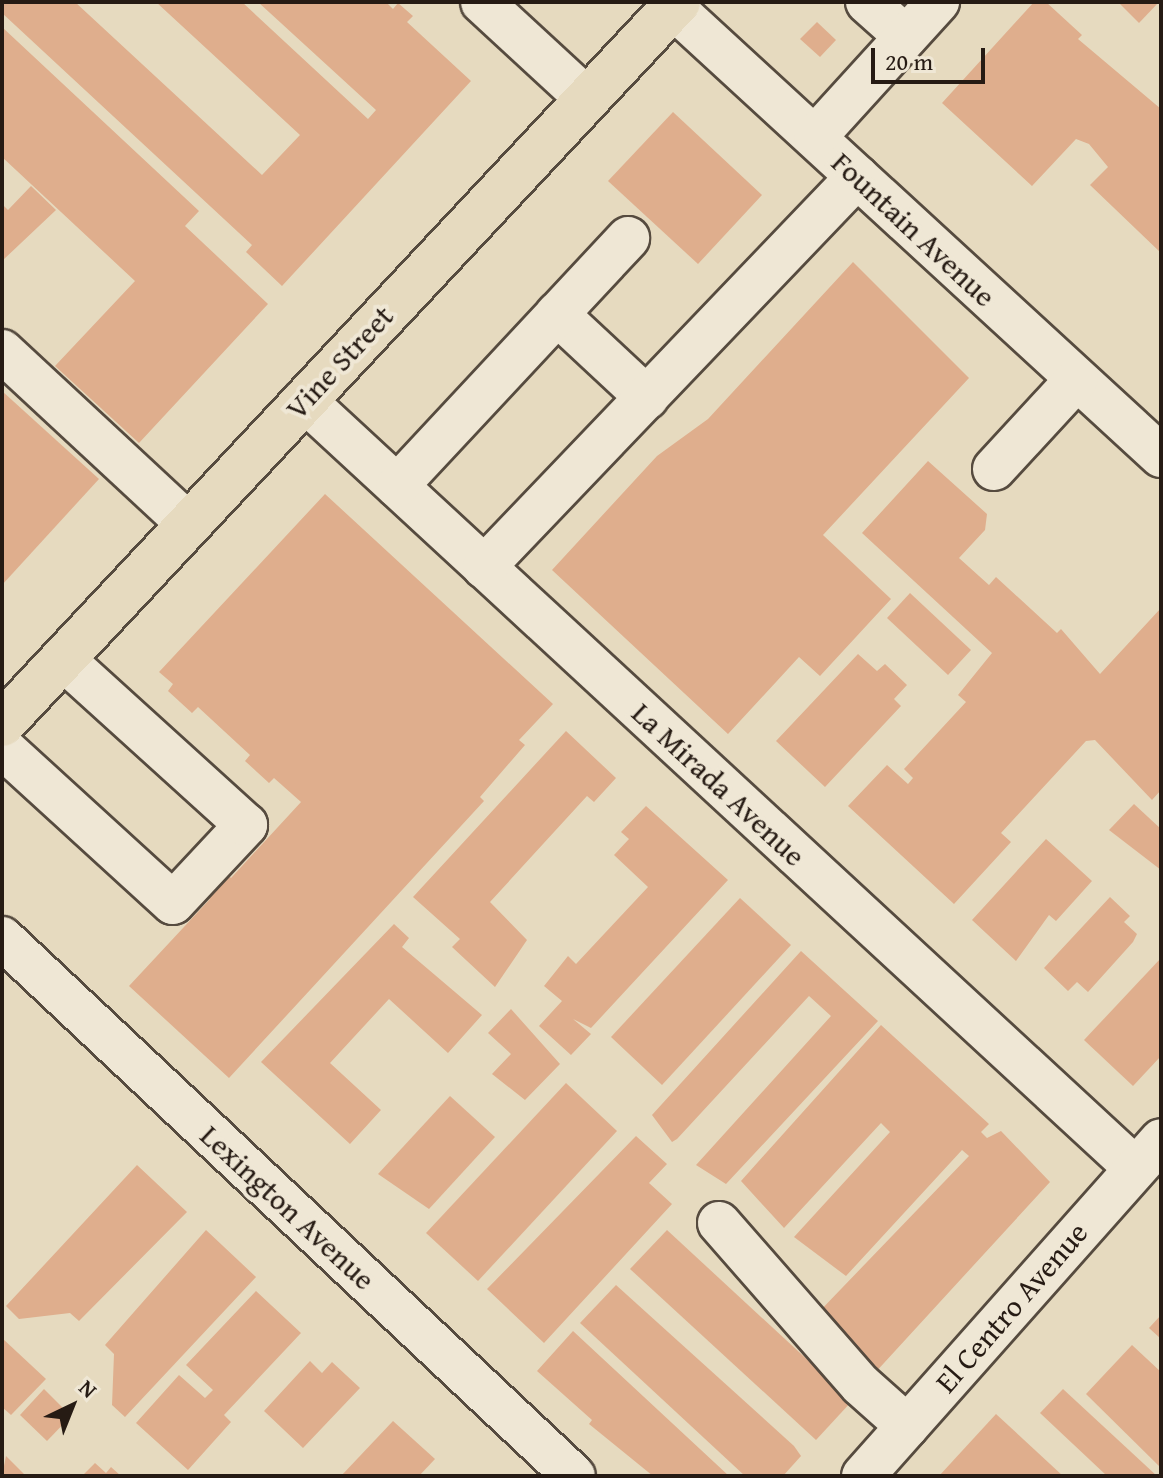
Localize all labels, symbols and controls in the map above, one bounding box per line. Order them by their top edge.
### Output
scale bar [875,32,989,82]
text: 20 m [885,44,933,79]
street label: Fountain Avenue [825,144,1003,314]
street label: Vine Street [278,298,400,426]
street label: La Mirada Avenue [625,695,813,873]
street label: Lexington Avenue [193,1117,383,1297]
street label: El Centro Avenue [927,1214,1095,1400]
north arrow [32,1366,112,1446]
text: N [72,1372,105,1405]

